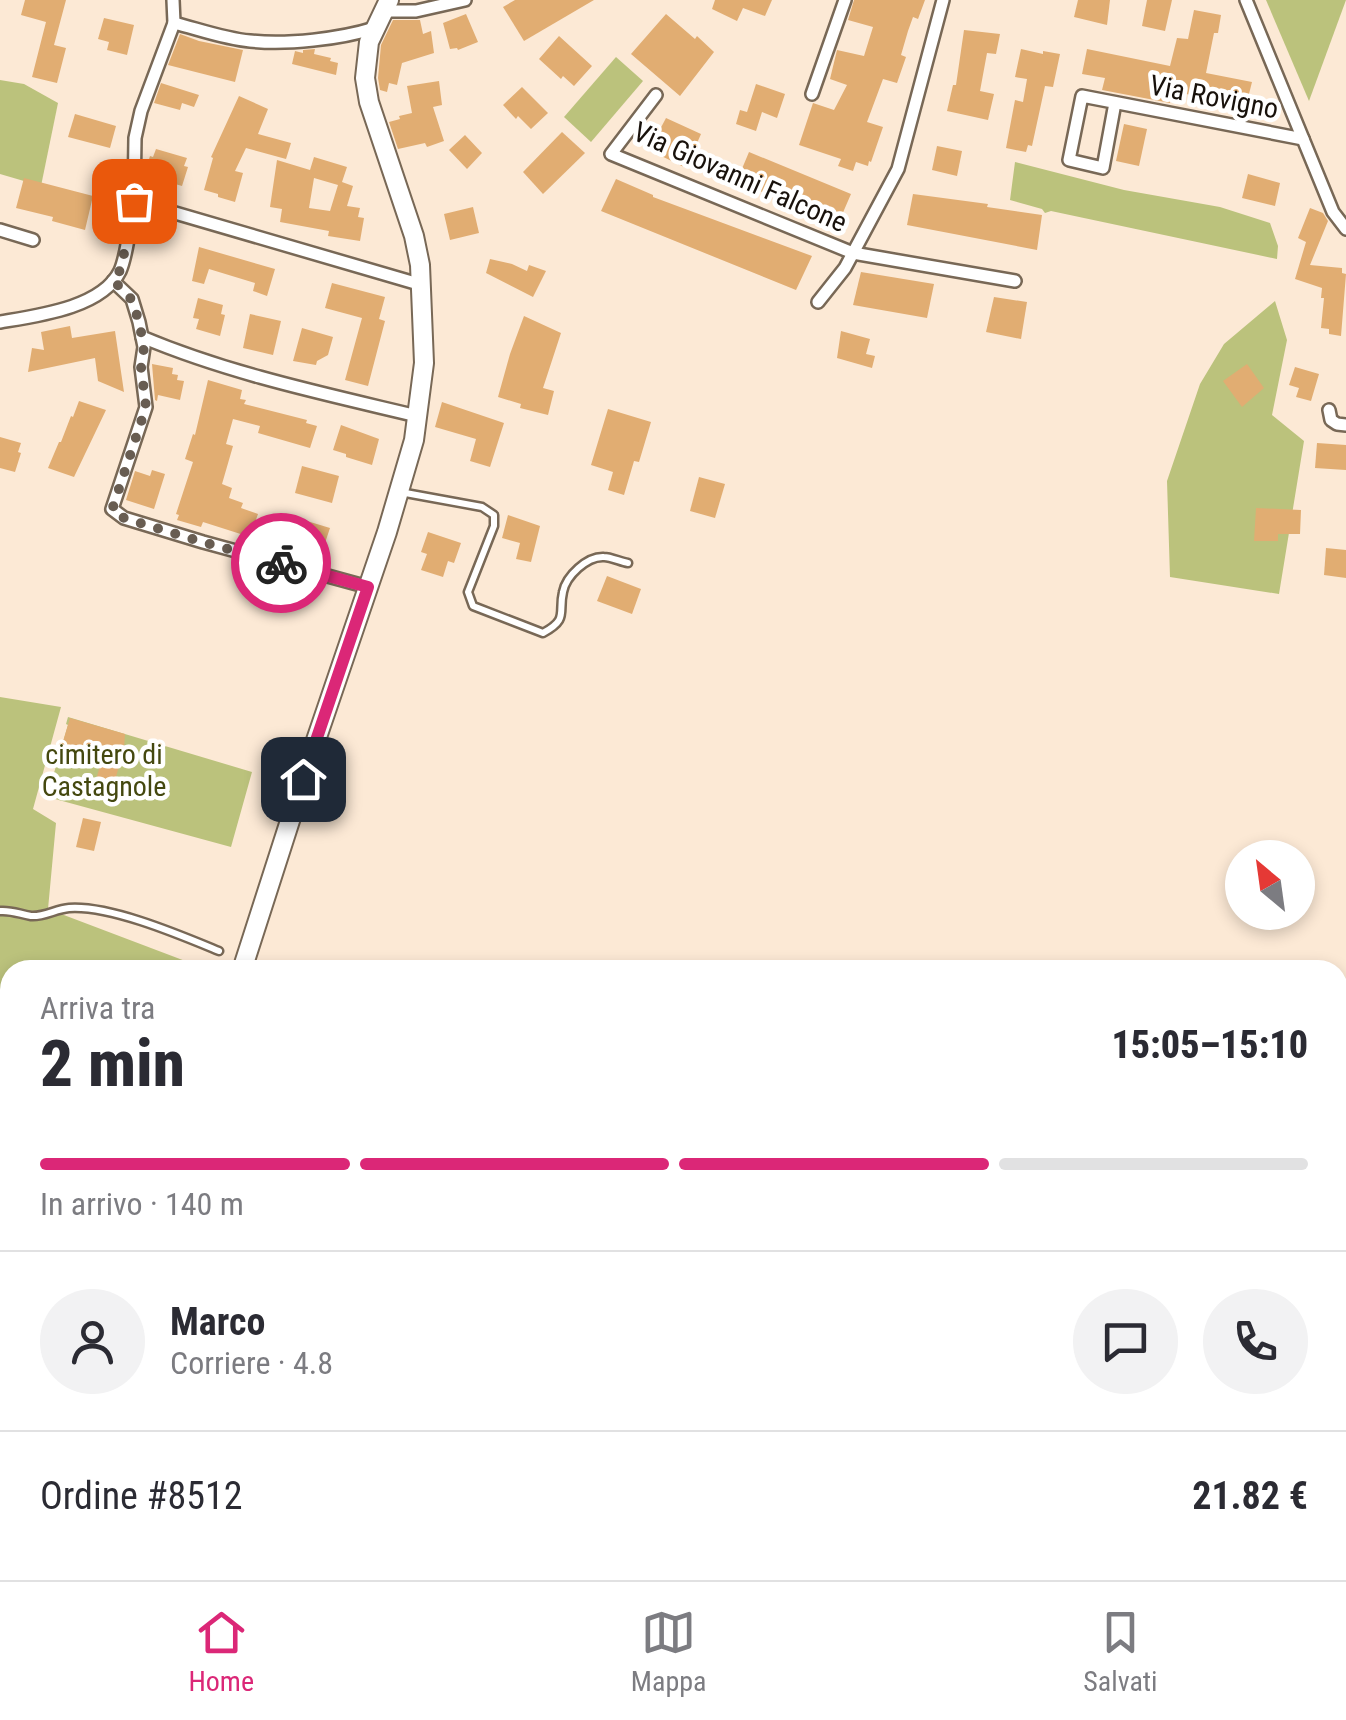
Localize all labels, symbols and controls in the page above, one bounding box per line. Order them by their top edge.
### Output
street label: Via Rovigno [1147,68,1281,126]
street label: Via Giovanni Falcone [628,115,852,239]
pin [92,159,177,244]
icon: bag [107,174,162,229]
courier [231,513,331,613]
icon: bike [254,536,309,591]
pin [261,737,346,822]
park label: cimitero di Castagnole [42,738,166,803]
icon: home [276,752,331,807]
north arrow [1225,840,1315,930]
map controls [1225,840,1315,930]
text: Arriva tra [40,989,155,1027]
text: 15:05–15:10 [1111,1023,1308,1067]
text: 2 min [40,1026,185,1102]
text: In arrivo · 140 m [40,1185,244,1223]
button: person [40,1289,145,1394]
button: chat [1073,1289,1178,1394]
button: phone [1203,1289,1308,1394]
text: Marco [170,1300,265,1344]
text: Corriere · 4.8 [170,1344,333,1382]
text: Ordine #8512 [40,1474,242,1518]
text: 21.82 € [1192,1474,1308,1518]
tab: Home [188,1605,254,1698]
tab: Mappa [631,1605,706,1698]
tab: Salvati [1083,1605,1158,1698]

